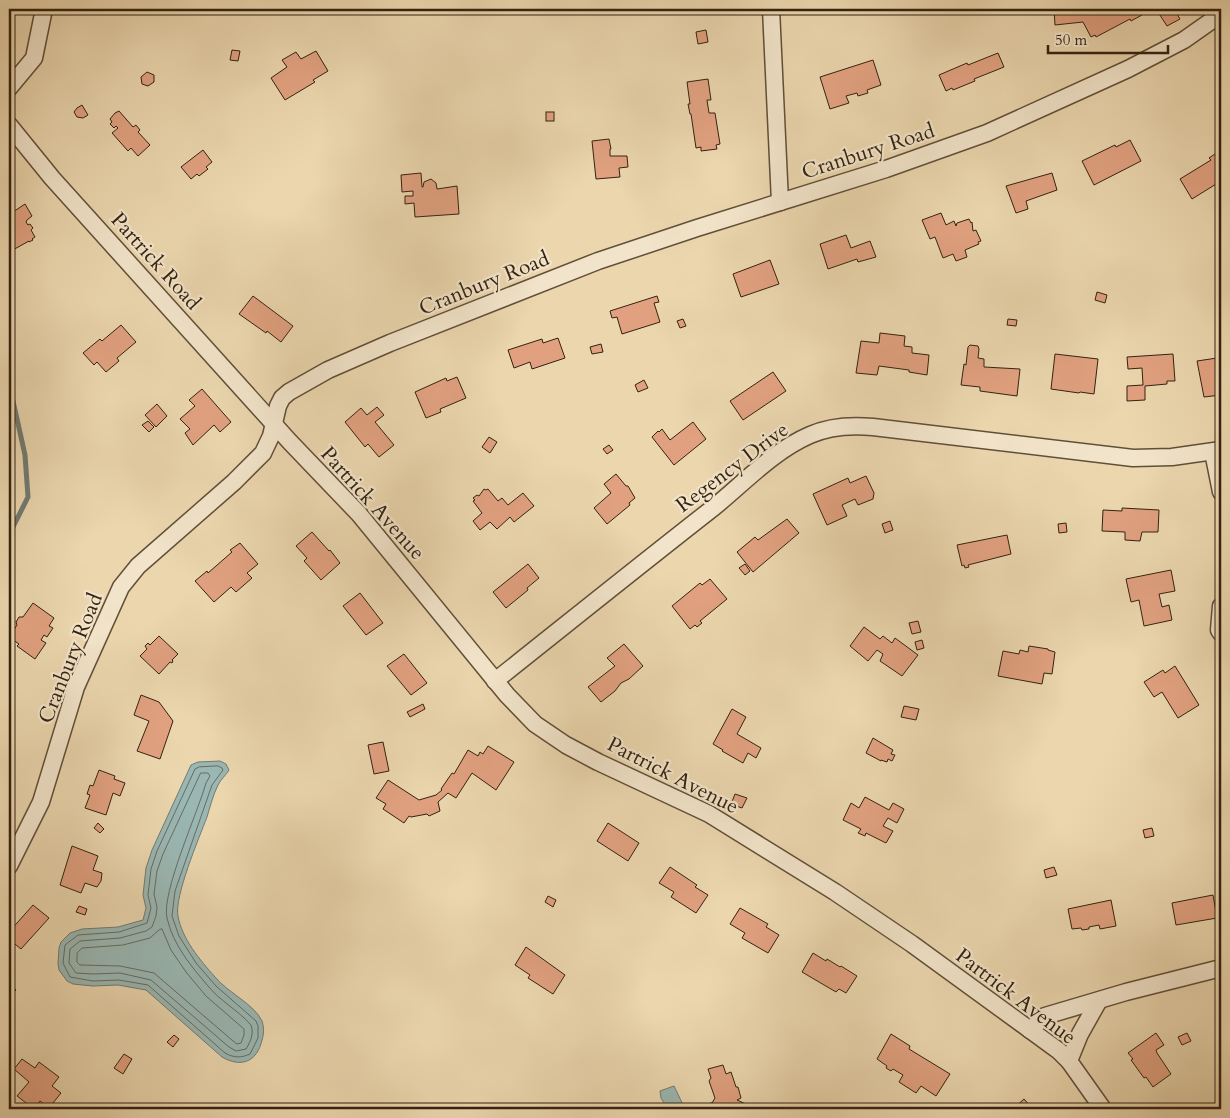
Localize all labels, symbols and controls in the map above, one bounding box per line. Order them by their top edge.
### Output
scale bar [1048,22,1168,54]
text: 50 m [1055,30,1087,50]
street label: Cranbury Road [798,116,938,187]
street label: Partrick Road [104,206,207,316]
street label: Cranbury Road [415,244,554,323]
street label: Regency Drive [670,415,795,519]
street label: Partrick Avenue [314,440,432,567]
street label: Cranbury Road [31,589,110,728]
street label: Partrick Avenue [602,730,743,821]
street label: Partrick Avenue [950,942,1082,1051]

